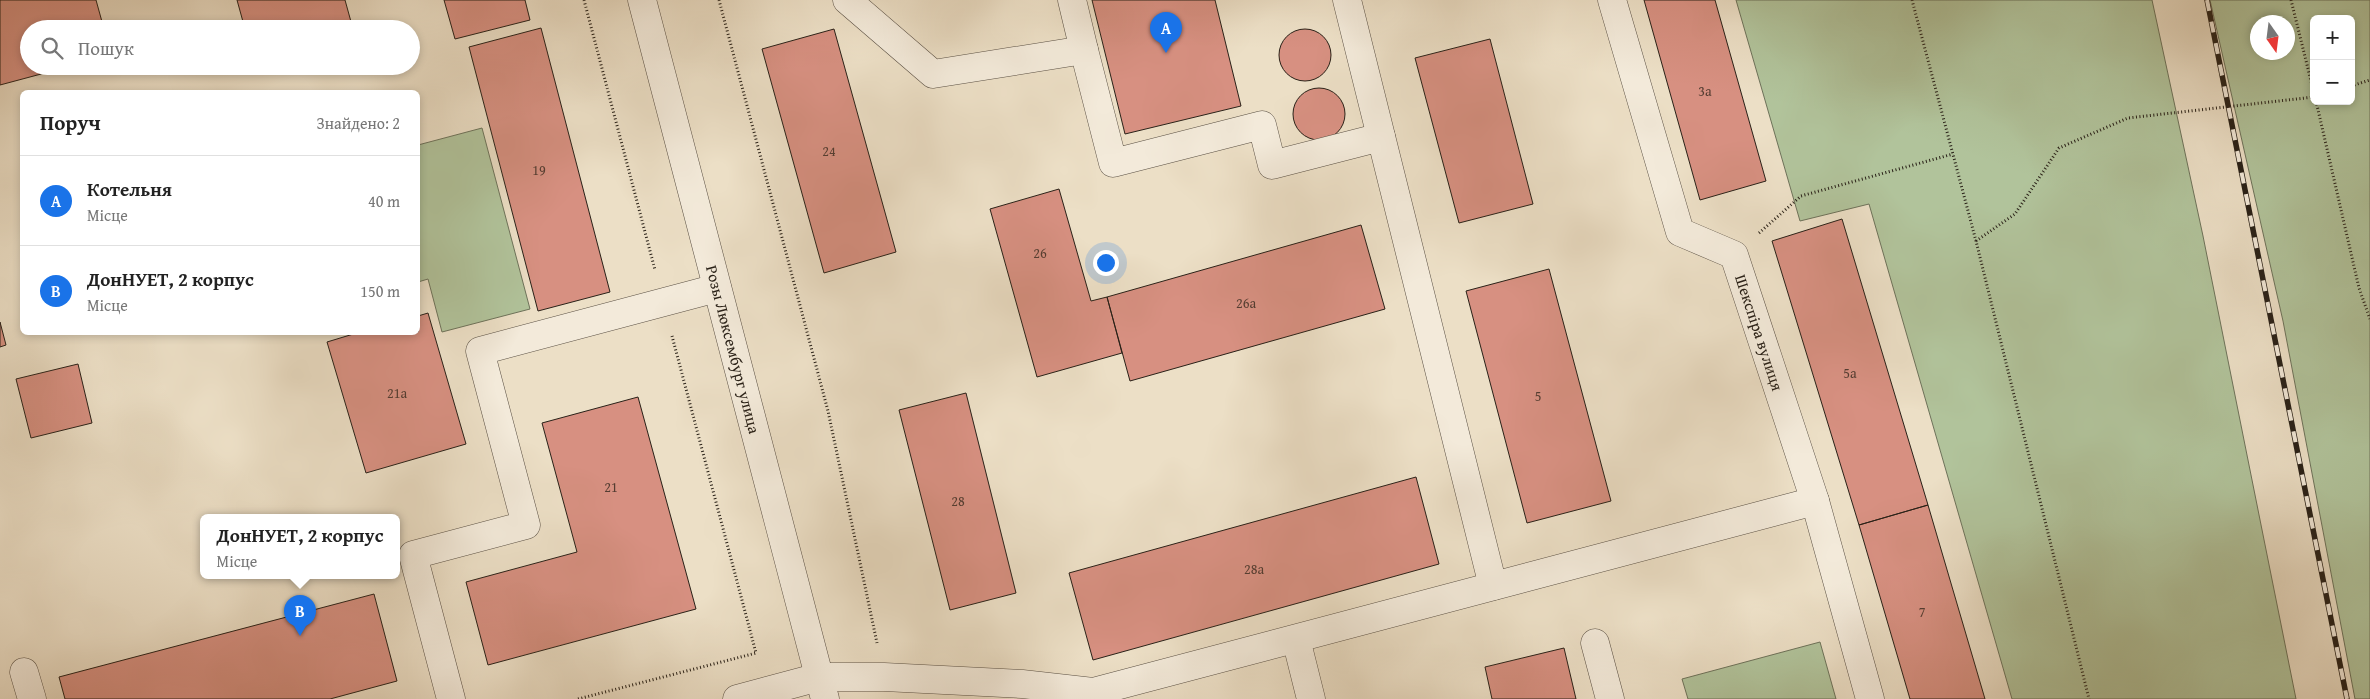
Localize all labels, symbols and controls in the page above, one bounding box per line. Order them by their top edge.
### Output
pin: A [1150,12,1182,53]
north arrow [2250,15,2295,60]
map controls [2310,15,2355,105]
button: + [2310,15,2355,60]
search box [20,20,420,75]
icon: search [38,34,66,62]
text: Пошук [78,34,134,62]
button: − [2310,60,2355,105]
house number: 3а [1698,81,1712,101]
text: Поруч [40,107,101,138]
text: Знайдено: 2 [317,111,400,135]
house number: 24 [822,141,836,161]
house number: 19 [532,160,546,180]
text: Котельня [87,175,172,203]
text: A [51,189,61,213]
text: 40 m [368,189,400,213]
text: Місце [87,203,128,227]
house number: 26 [1033,243,1047,263]
your location [1093,250,1119,276]
street label: Розы Люксембург улица [700,262,767,436]
text: ДонНУЕТ, 2 корпус [87,265,254,293]
street label: Шекспіра вулиця [1729,271,1790,394]
text: B [51,279,61,303]
text: 150 m [360,279,400,303]
text: Місце [87,293,128,317]
house number: 26а [1236,293,1256,313]
house number: 5а [1843,363,1857,383]
house number: 21а [387,383,407,403]
house number: 5 [1535,386,1541,406]
house number: 21 [604,477,618,497]
house number: 28 [951,491,965,511]
popup [200,514,400,579]
text: ДонНУЕТ, 2 корпус [217,521,383,549]
text: Місце [217,549,257,573]
house number: 28а [1244,559,1264,579]
pin: B [284,595,316,636]
house number: 7 [1919,602,1926,622]

